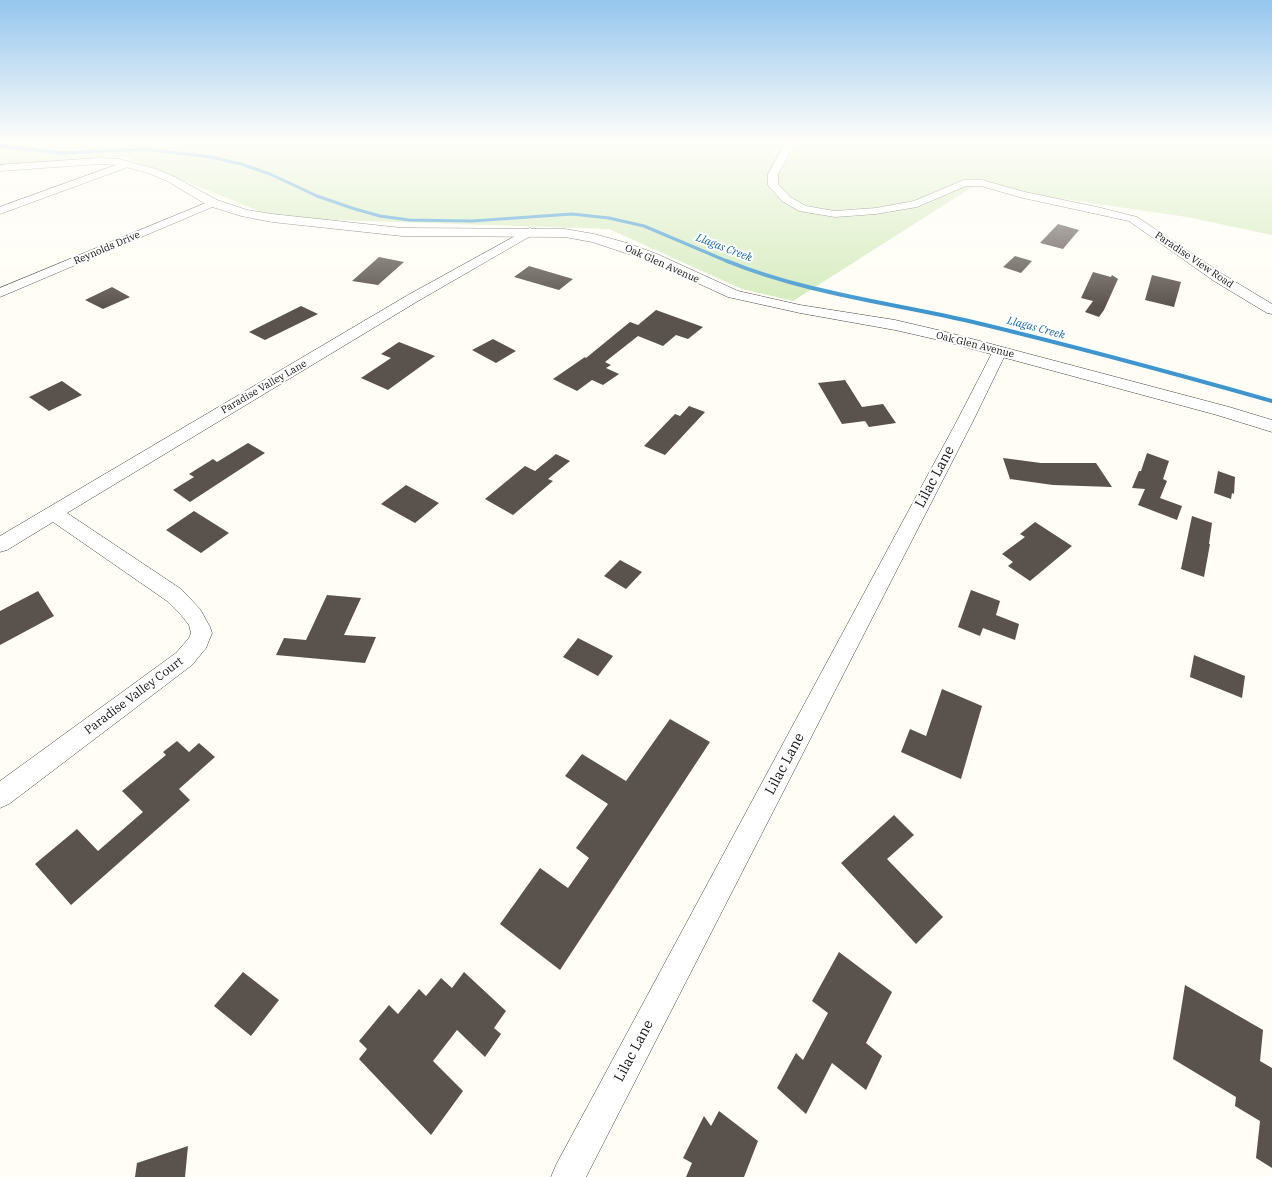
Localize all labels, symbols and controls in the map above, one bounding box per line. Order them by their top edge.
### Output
street label: Reynolds Drive [72,229,142,267]
street label: Paradise View Road [1152,229,1236,291]
water label: Llagas Creek [694,231,754,265]
street label: Oak Glen Avenue [623,242,701,286]
water label: Llagas Creek [1006,314,1066,342]
street label: Oak Glen Avenue [935,329,1015,361]
street label: Paradise Valley Lane [219,358,309,416]
street label: Lilac Lane [912,443,958,511]
street label: Paradise Valley Court [82,654,186,738]
street label: Lilac Lane [762,730,808,798]
street label: Lilac Lane [611,1017,657,1085]

